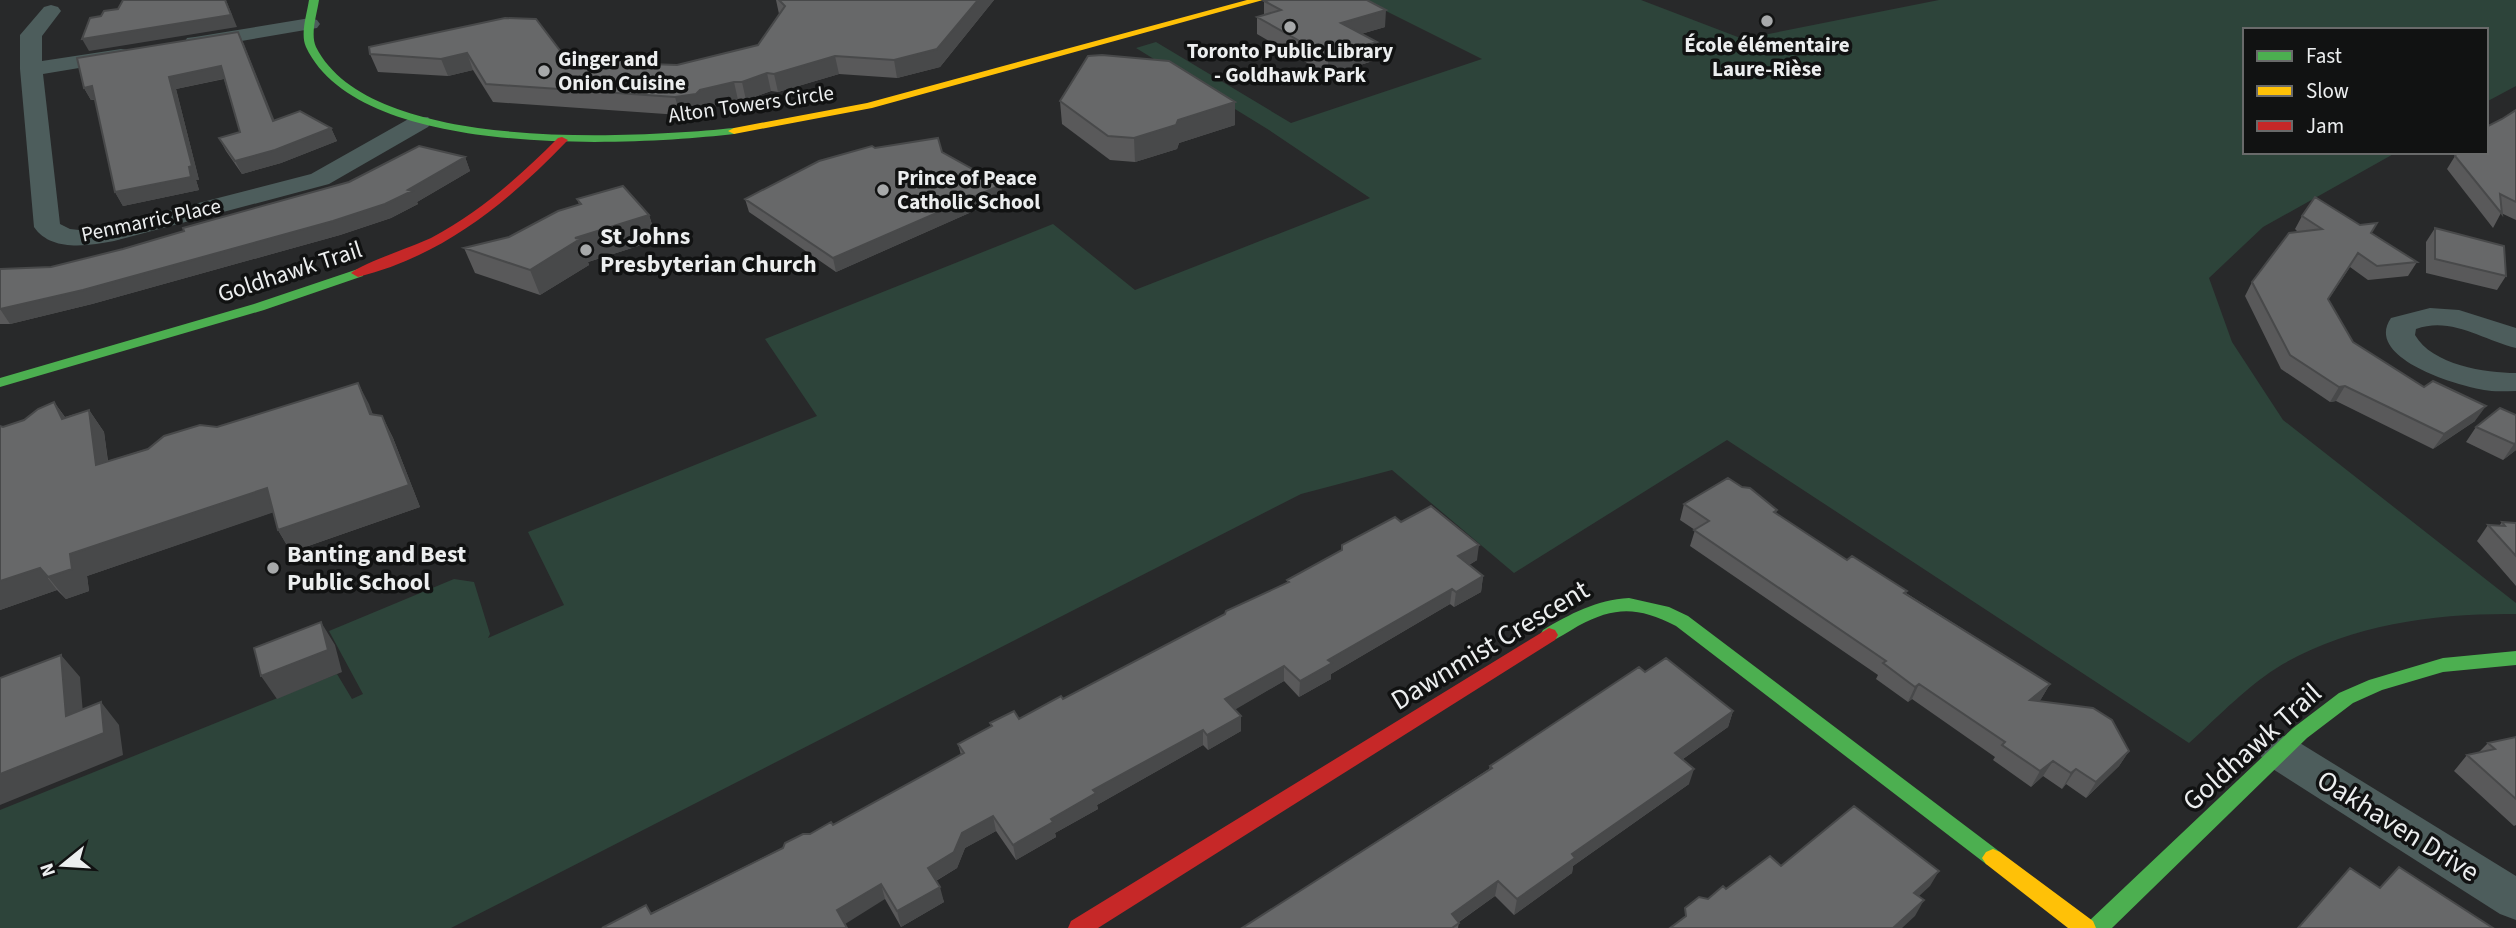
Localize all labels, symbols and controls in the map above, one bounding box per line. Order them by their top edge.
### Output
marker: École élémentaire Laure-Rièse [1759,13,1775,29]
marker: Toronto Public Library - Goldhawk Park [1282,19,1298,35]
legend [2243,28,2488,154]
place label: École élémentaire Laure-Rièse [1684,30,1850,84]
place label: Toronto Public Library - Goldhawk Park [1187,36,1393,90]
text: Fast [2306,41,2342,71]
place label: Ginger and Onion Cuisine [558,44,686,98]
marker: Ginger and Onion Cuisine [536,63,552,79]
text: Slow [2306,76,2349,106]
street label: Alton Towers Circle [666,78,836,130]
text: Jam [2306,111,2344,141]
place label: Prince of Peace Catholic School [897,163,1040,217]
marker: Prince of Peace Catholic School [875,182,891,198]
street label: Penmarric Place [78,191,224,249]
place label: St Johns Presbyterian Church [600,219,817,282]
street label: Goldhawk Trail [213,232,367,312]
marker: St Johns Presbyterian Church [578,242,594,258]
place label: Banting and Best Public School [287,537,466,600]
marker: Banting and Best Public School [265,560,281,576]
street label: Dawnmist Crescent [1383,570,1597,720]
street label: Goldhawk Trail [2174,674,2330,820]
street label: Oakhaven Drive [2309,760,2487,892]
north arrow [28,830,98,900]
text: N [33,860,63,880]

